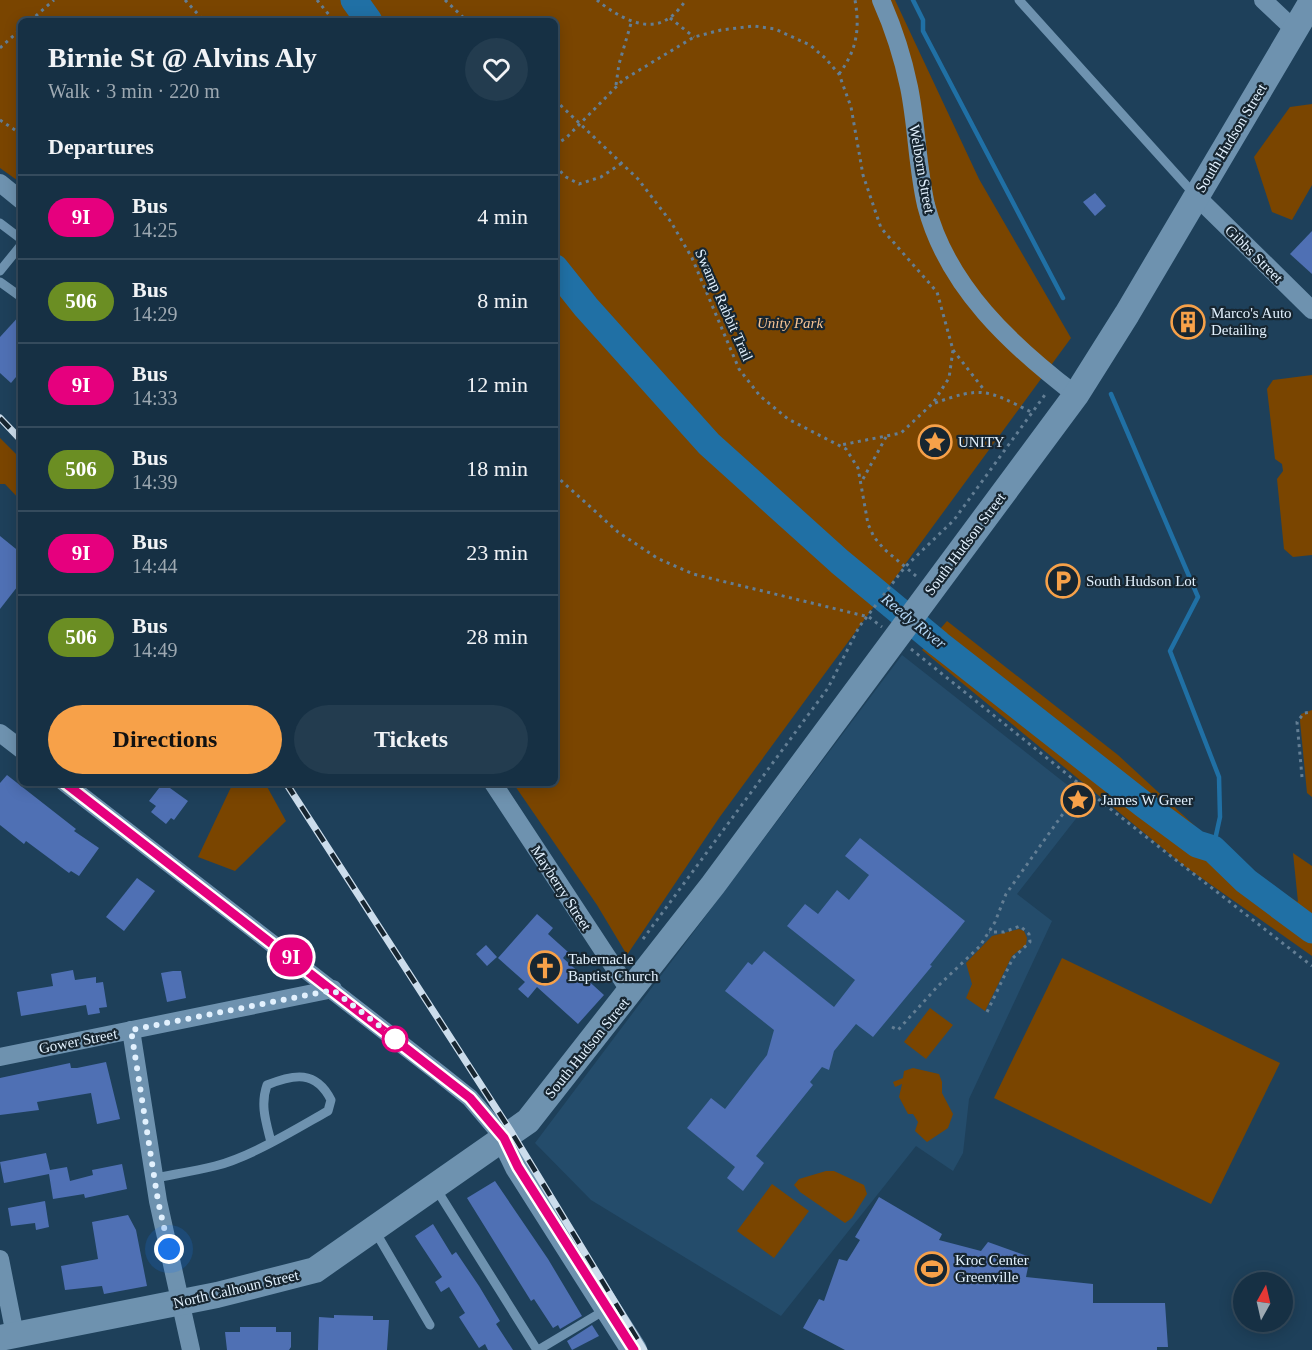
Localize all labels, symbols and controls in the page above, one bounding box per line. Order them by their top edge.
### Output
button: heart [465,38,528,101]
text: Birnie St @ Alvins Aly [48,42,317,73]
text: Walk · 3 min · 220 m [48,80,220,102]
street label: South Hudson Street [1192,80,1270,195]
street label: Welborn Street [906,123,938,216]
text: Departures [48,134,154,159]
text: Bus [132,193,167,218]
text: 4 min [477,204,528,229]
text: 9I [72,205,90,229]
text: 14:25 [132,219,178,241]
street label: Gibbs Street [1222,222,1287,287]
street label: Swamp Rabbit Trail [692,247,756,363]
text: Bus [132,277,167,302]
text: 8 min [477,288,528,313]
text: 506 [65,289,97,313]
text: 14:29 [132,303,178,325]
building icon: Marco's Auto Detailing [1170,304,1206,340]
place label: Marco's Auto Detailing [1211,305,1292,338]
park label: Unity Park [757,315,823,331]
text: Bus [132,361,167,386]
text: 12 min [466,372,528,397]
text: 9I [72,373,90,397]
text: 14:33 [132,387,178,409]
place icon: UNITY [917,424,953,460]
place label: UNITY [958,434,1005,450]
text: Bus [132,445,167,470]
text: 18 min [466,456,528,481]
text: 506 [65,457,97,481]
text: 14:39 [132,471,178,493]
street label: South Hudson Street [921,489,1009,598]
text: Bus [132,529,167,554]
text: 23 min [466,540,528,565]
text: 9I [72,541,90,565]
text: 14:44 [132,555,178,577]
parking icon: South Hudson Lot [1045,563,1081,599]
place label: South Hudson Lot [1086,573,1197,589]
water label: Reedy River [877,589,950,653]
text: Bus [132,613,167,638]
text: 28 min [466,624,528,649]
text: 506 [65,625,97,649]
text: 14:49 [132,639,178,661]
button: Directions [48,705,282,774]
button: Tickets [294,705,528,774]
place icon: James W Greer [1060,782,1096,818]
place label: James W Greer [1101,792,1193,808]
street label: Mayberry Street [528,843,595,934]
line badge: 9I [264,938,318,976]
text: 9I [282,945,300,969]
church icon: Tabernacle Baptist Church [527,950,563,986]
place label: Tabernacle Baptist Church [568,951,659,984]
street label: South Hudson Street [542,994,633,1101]
street label: Gower Street [37,1025,119,1056]
unlabelled marker [382,1026,408,1052]
your location [154,1234,184,1264]
sports icon: Kroc Center Greenville [914,1251,950,1287]
place label: Kroc Center Greenville [955,1252,1029,1285]
street label: North Calhoun Street [172,1267,301,1311]
north arrow [1233,1272,1293,1332]
map controls [1233,1272,1293,1332]

